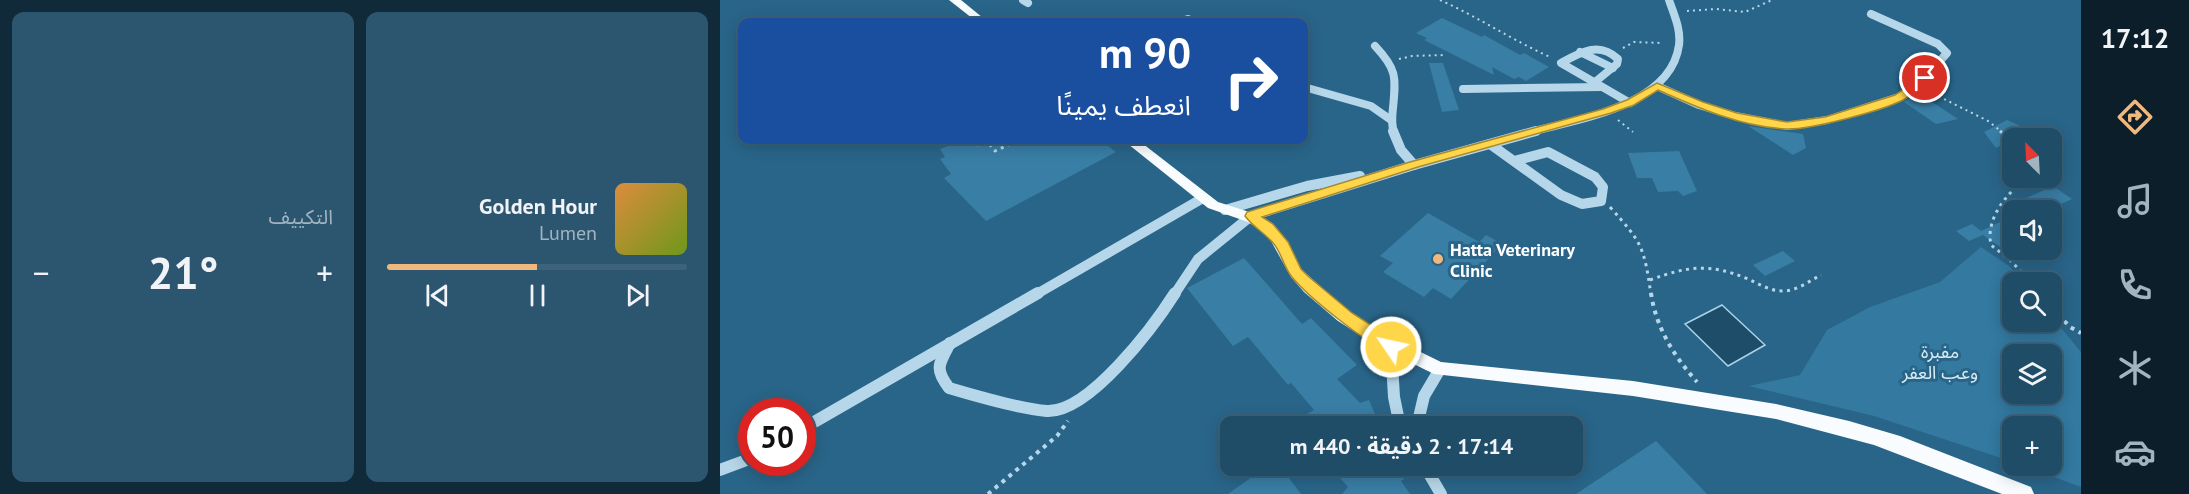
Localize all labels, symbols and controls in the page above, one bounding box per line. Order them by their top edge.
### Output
text: 17:12 [2101,21,2169,55]
text: 90 m [1099,25,1191,80]
icon: right [1212,42,1290,120]
pin [1899,52,1950,103]
icon: arrive [1908,61,1941,94]
text: انعطف يمينًا [1056,88,1191,122]
icon: directions [2114,96,2156,138]
north arrow [2002,128,2062,188]
map controls [2002,128,2062,476]
icon: music [2114,180,2156,222]
text: Golden Hour [479,192,597,220]
button: sound [2002,200,2062,260]
text: التكييف [269,204,333,230]
text: Lumen [539,220,597,246]
place label: Hatta Veterinary Clinic [1450,238,1575,282]
text: 21° [148,243,218,301]
text: − [33,251,50,294]
text: + [316,251,333,294]
marker: Hatta Veterinary Clinic [1431,252,1445,266]
icon: phone [2114,264,2156,306]
button: search [2002,272,2062,332]
icon: previous [421,279,454,312]
icon: pause [521,279,554,312]
icon: next [621,279,654,312]
position arrow [1359,315,1423,379]
park label: مفبرة وعب العفر [1901,340,1978,384]
button: layers [2002,344,2062,404]
icon: climate [2114,347,2156,389]
speed limit sign: 50 [738,398,816,476]
button: + [2002,416,2062,476]
icon: car [2114,431,2156,473]
text: 17:14 · 2 دقيقة · 440 m [1290,432,1513,460]

